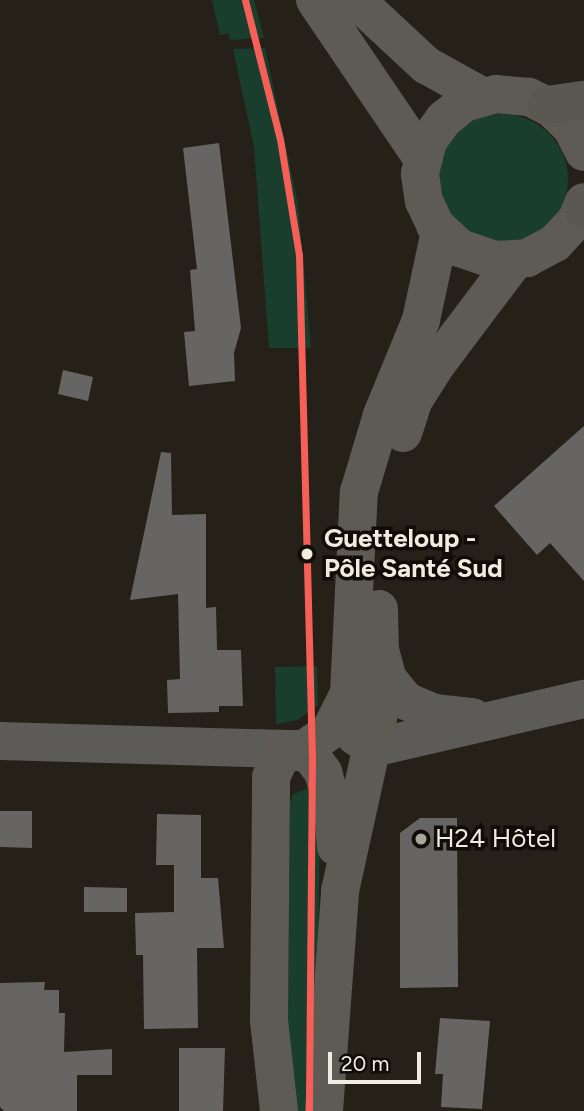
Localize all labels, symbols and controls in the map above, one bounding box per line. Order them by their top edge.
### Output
place label: Guetteloup - Pôle Santé Sud [324,523,503,584]
marker: Guetteloup - Pôle Santé Sud [296,543,318,565]
place label: H24 Hôtel [435,823,556,855]
marker: H24 Hôtel [413,831,429,847]
scale bar [332,1038,425,1082]
text: 20 m [341,1051,389,1076]

